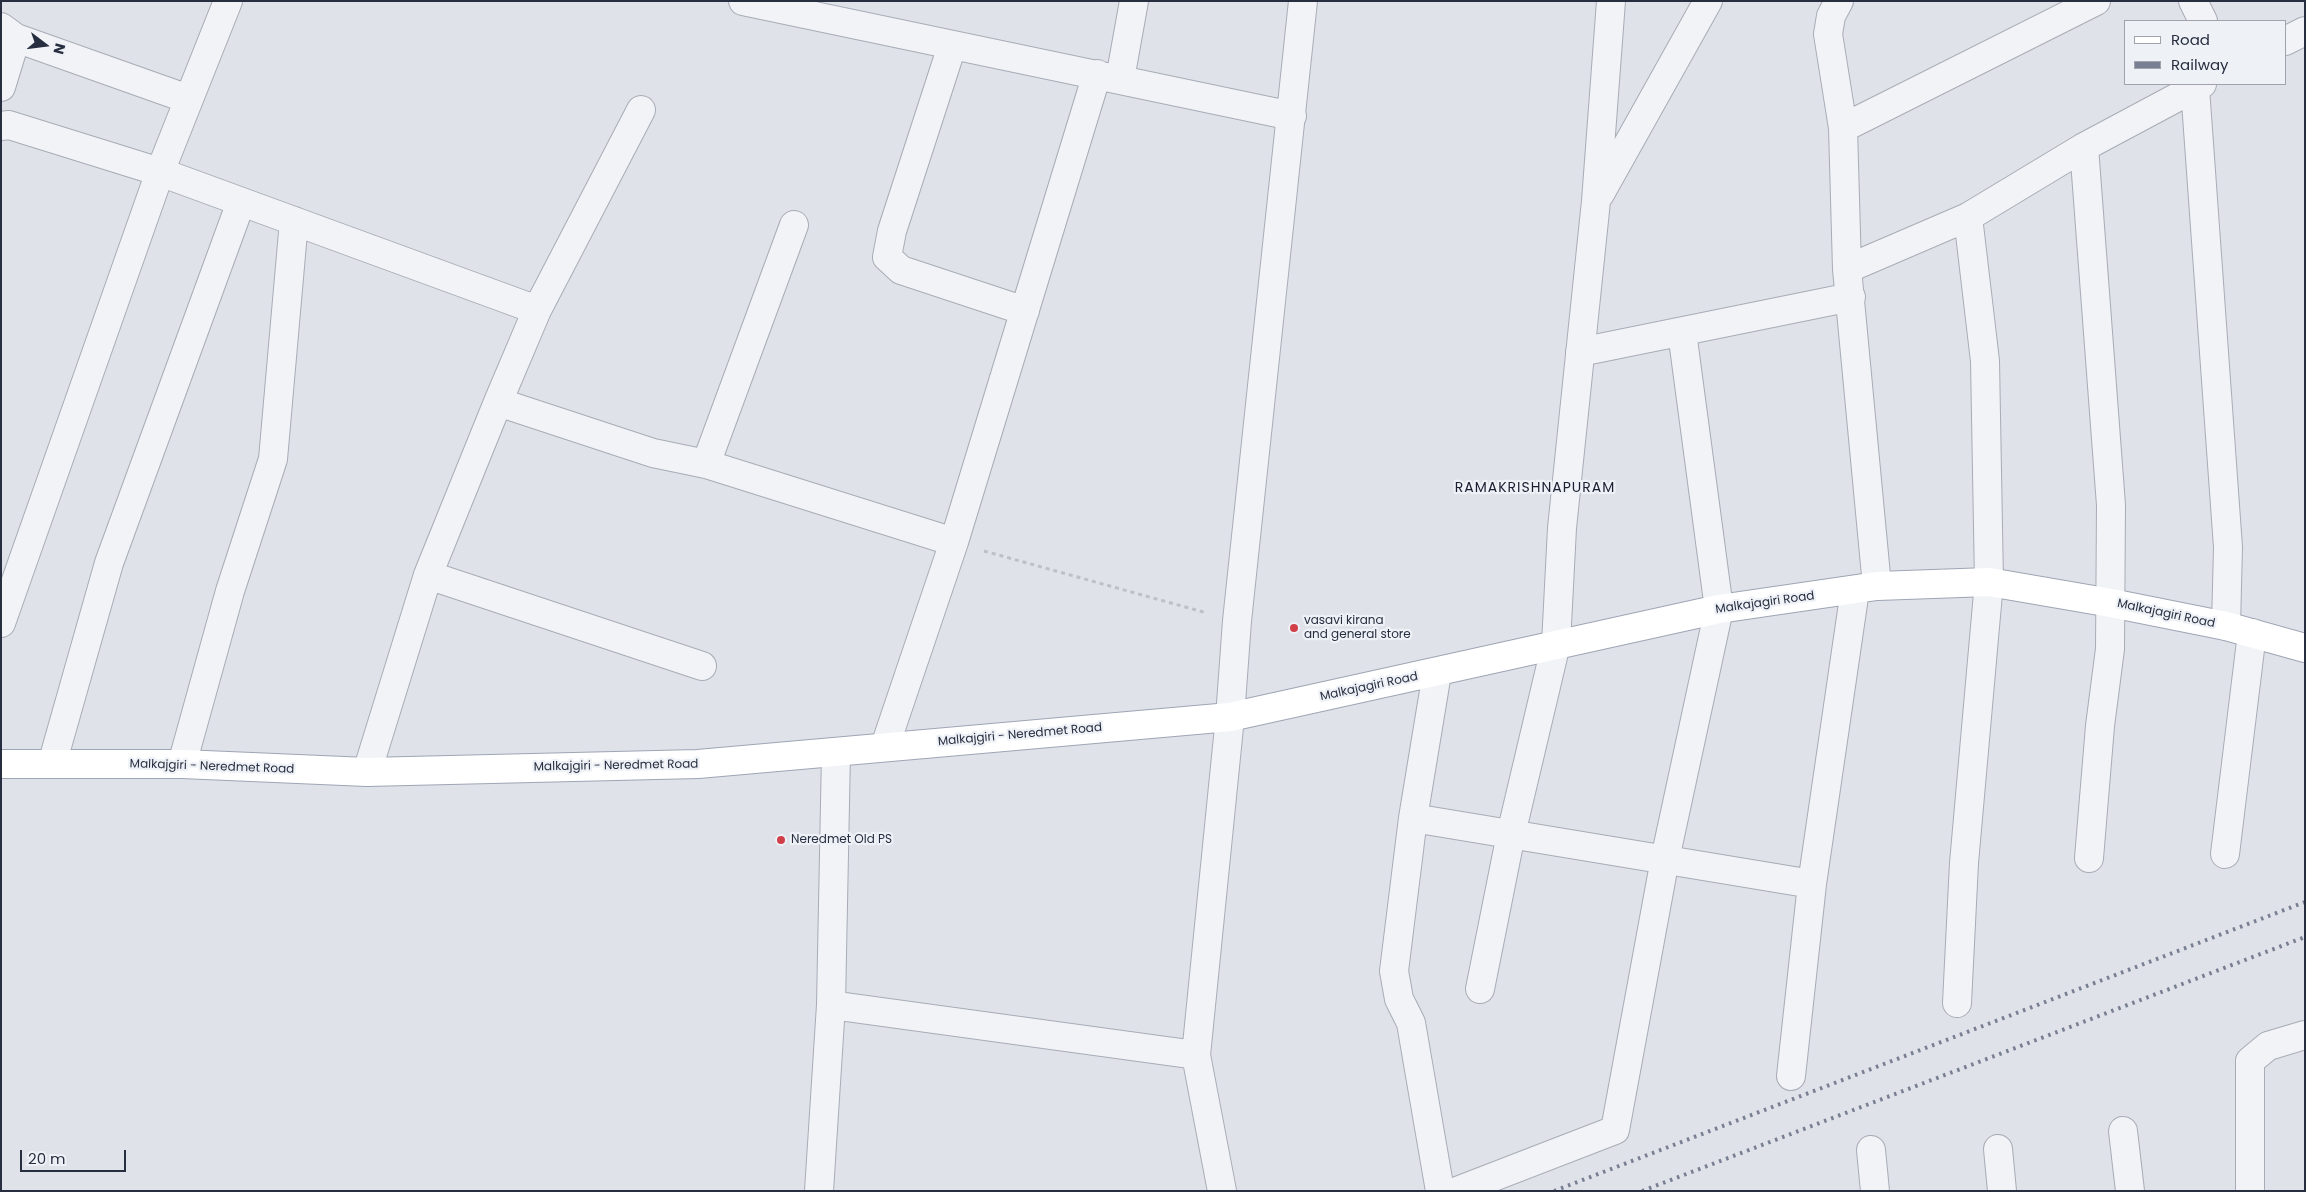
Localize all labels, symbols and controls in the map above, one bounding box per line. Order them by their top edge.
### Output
north arrow [20,20,70,70]
legend [2124,20,2286,85]
text: Road [2171,29,2210,50]
text: N [48,41,71,57]
text: Railway [2171,54,2229,75]
district label: RAMAKRISHNAPURAM [1453,480,1617,496]
street label: Malkajagiri Road [1715,589,1815,617]
street label: Malkajagiri Road [2116,597,2216,631]
place label: vasavi kirana and general store [1304,614,1411,642]
marker: vasavi kirana and general store [1288,622,1300,634]
street label: Malkajagiri Road [1319,670,1419,704]
street label: Malkajgiri - Neredmet Road [937,721,1103,749]
street label: Malkajgiri - Neredmet Road [129,757,295,777]
street label: Malkajgiri - Neredmet Road [534,757,698,775]
place label: Neredmet Old PS [791,833,892,847]
marker: Neredmet Old PS [775,834,787,846]
scale bar [22,1140,129,1172]
text: 20 m [28,1148,66,1169]

